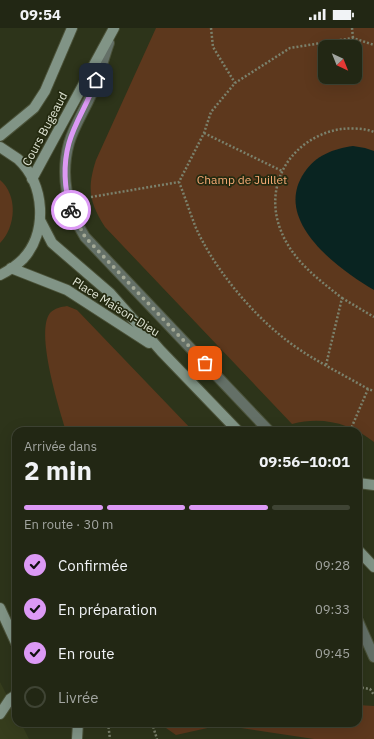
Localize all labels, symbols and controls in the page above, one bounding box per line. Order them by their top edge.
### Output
text: 09:54 [20,5,61,24]
north arrow [318,40,362,84]
map controls [318,40,362,84]
pin [79,63,113,97]
icon: home [85,69,107,91]
street label: Cours Bugeaud [19,89,70,168]
park label: Champ de Juillet [197,172,287,187]
courier [51,190,91,230]
icon: bike [60,199,82,221]
street label: Place Maison-Dieu [70,274,163,339]
pin [188,346,222,380]
icon: bag [194,352,216,374]
text: Arrivée dans [24,438,97,455]
text: 09:56–10:01 [259,452,350,471]
text: 2 min [24,453,92,487]
text: En route · 30 m [24,516,113,533]
icon: check [24,554,46,576]
text: Confirmée [58,556,128,575]
text: 09:28 [315,557,350,574]
icon: check [24,598,46,620]
text: En préparation [58,600,157,619]
text: 09:33 [315,601,350,618]
icon: check [24,642,46,664]
text: En route [58,644,115,663]
text: 09:45 [315,645,350,662]
text: Livrée [58,688,99,707]

